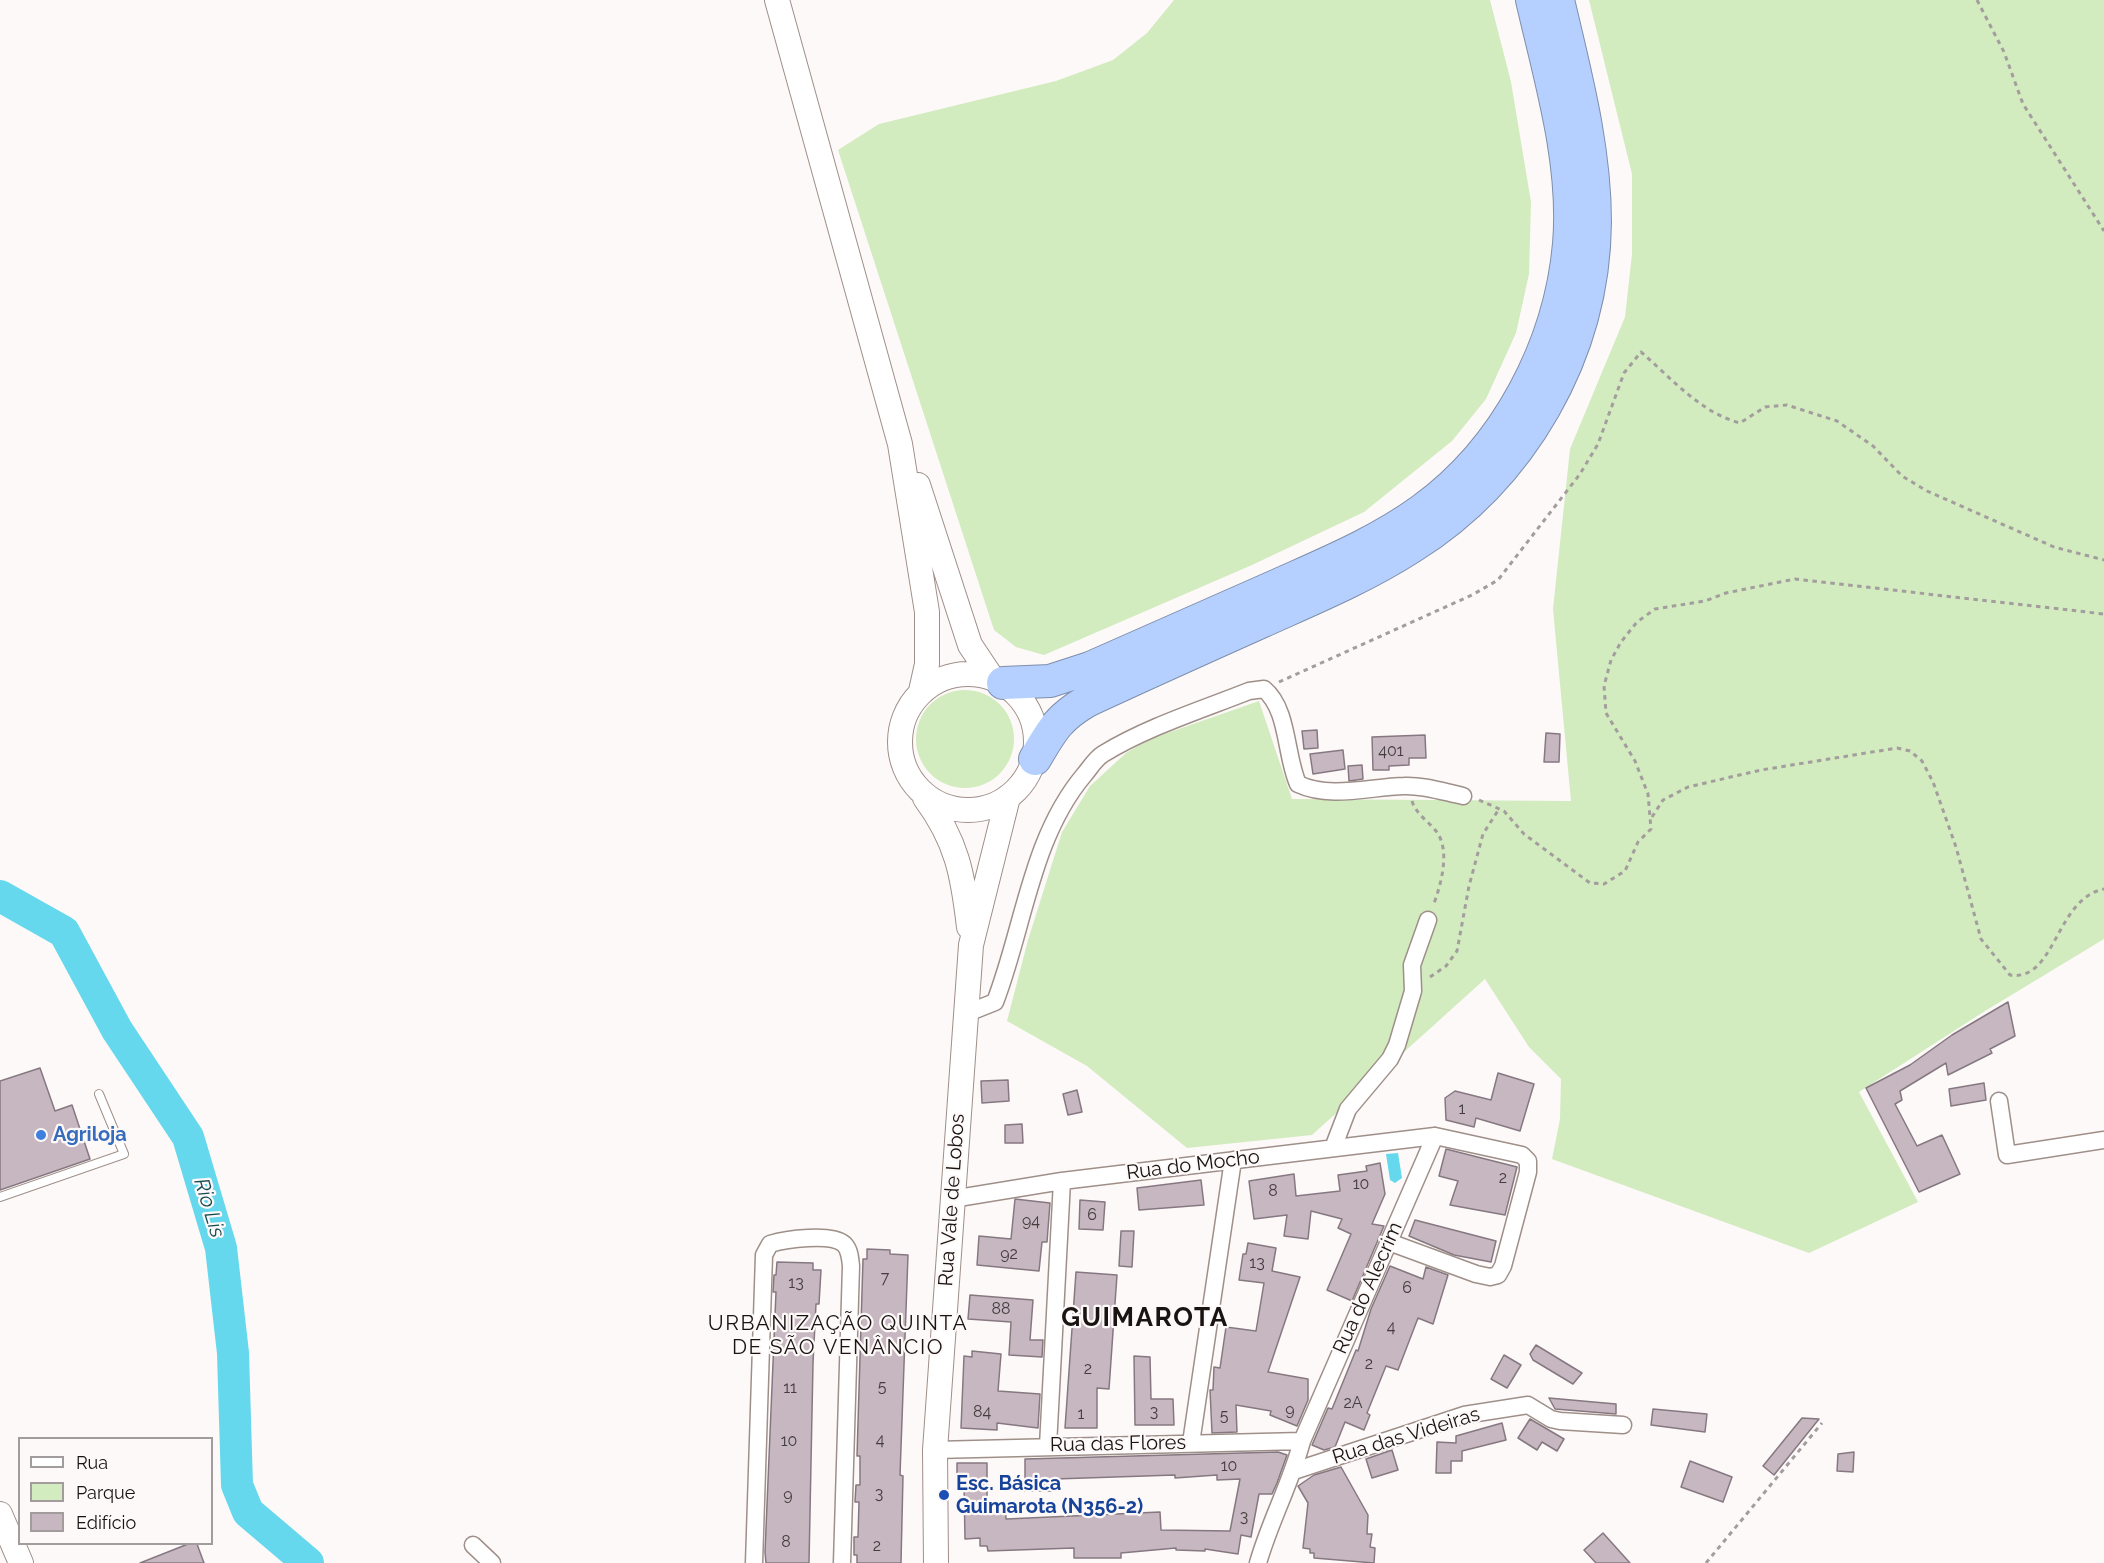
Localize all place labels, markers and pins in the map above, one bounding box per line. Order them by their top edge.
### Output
place label: Agriloja [53,1123,127,1147]
marker: Agriloja [34,1128,48,1142]
place label: Esc. Básica Guimarota (N356-2) [956,1472,1143,1519]
marker: Esc. Básica Guimarota (N356-2) [937,1488,951,1502]

